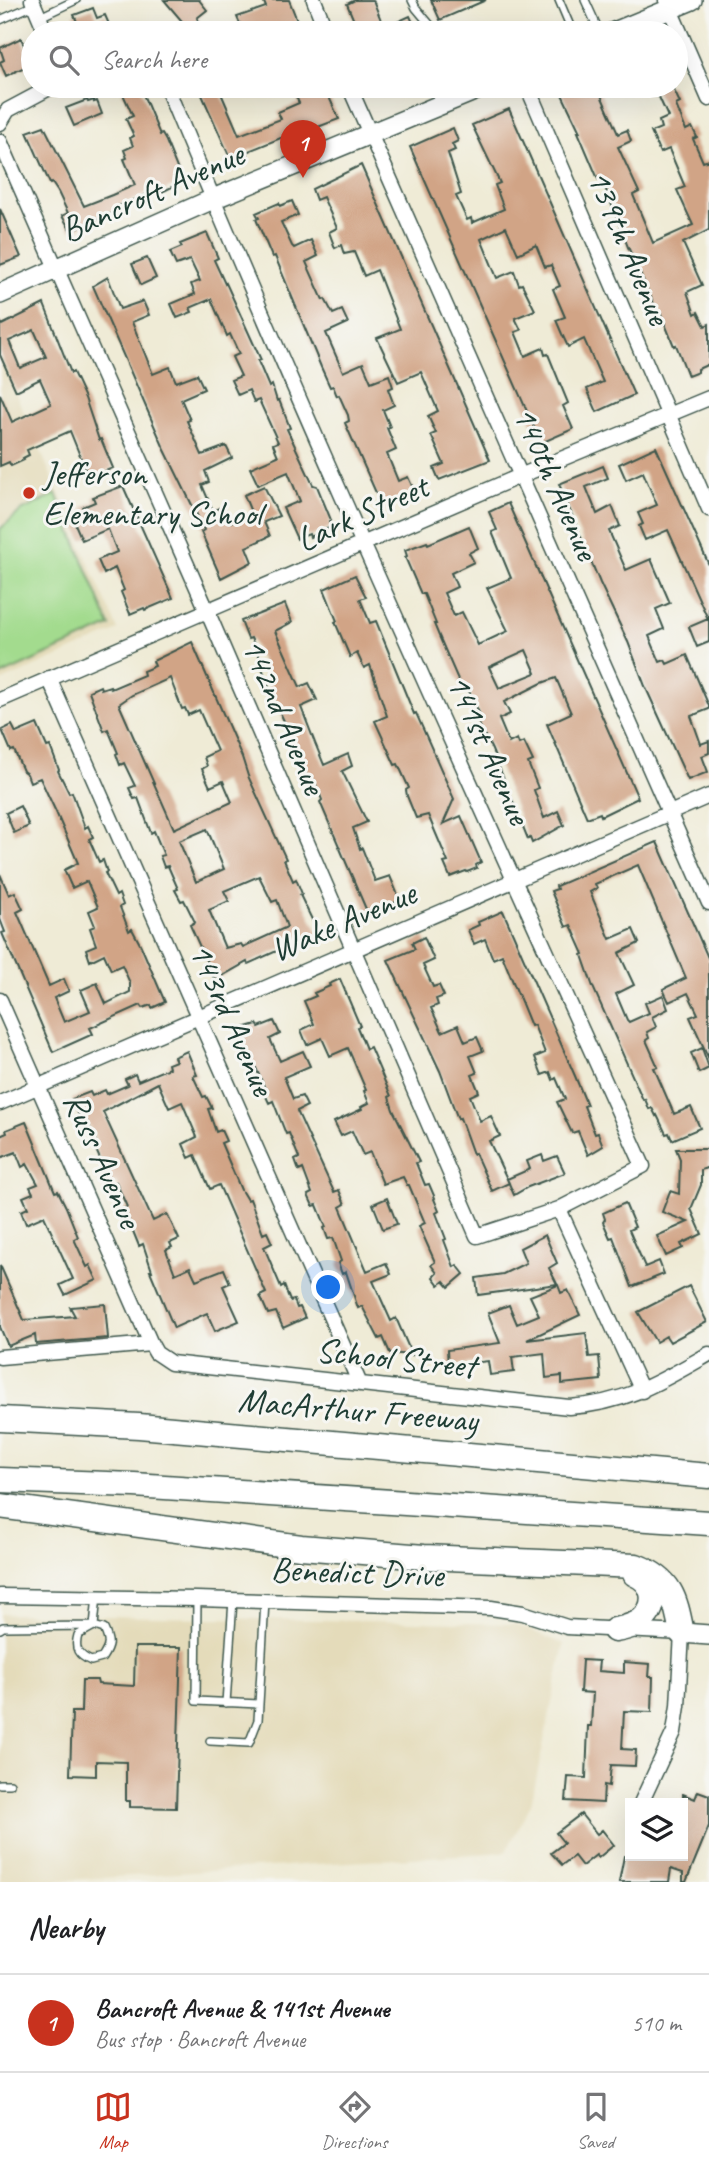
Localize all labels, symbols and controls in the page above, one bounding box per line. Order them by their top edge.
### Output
search box [21,21,688,98]
icon: search [45,41,83,79]
text: Search here [101,43,207,76]
pin: 1 [280,120,326,178]
street label: Bancroft Avenue [53,131,253,252]
street label: 139th Avenue [576,163,683,334]
street label: 140th Avenue [502,399,611,569]
place label: Jefferson Elementary School [41,451,268,536]
street label: Lark Street [289,463,438,562]
marker: Jefferson Elementary School [21,485,37,501]
street label: 142nd Avenue [231,631,338,804]
street label: 141st Avenue [436,667,543,834]
street label: Wake Avenue [263,869,425,972]
street label: 143rd Avenue [178,936,287,1105]
street label: Russ Avenue [53,1085,154,1237]
your location [311,1270,345,1304]
street label: School Street [314,1327,482,1389]
street label: MacArthur Freeway [236,1377,482,1443]
street label: Benedict Drive [270,1547,447,1598]
map controls [625,1798,688,1861]
button: layers [625,1798,688,1861]
text: Nearby [28,1909,104,1947]
text: Bancroft Avenue & 141st Avenue [95,1992,390,2025]
text: 1 [46,2009,56,2038]
text: 510 m [632,2009,681,2038]
text: Bus stop · Bancroft Avenue [95,2025,305,2054]
tab: Map [94,2088,132,2154]
tab: Directions [321,2088,388,2154]
tab: Saved [577,2088,615,2154]

